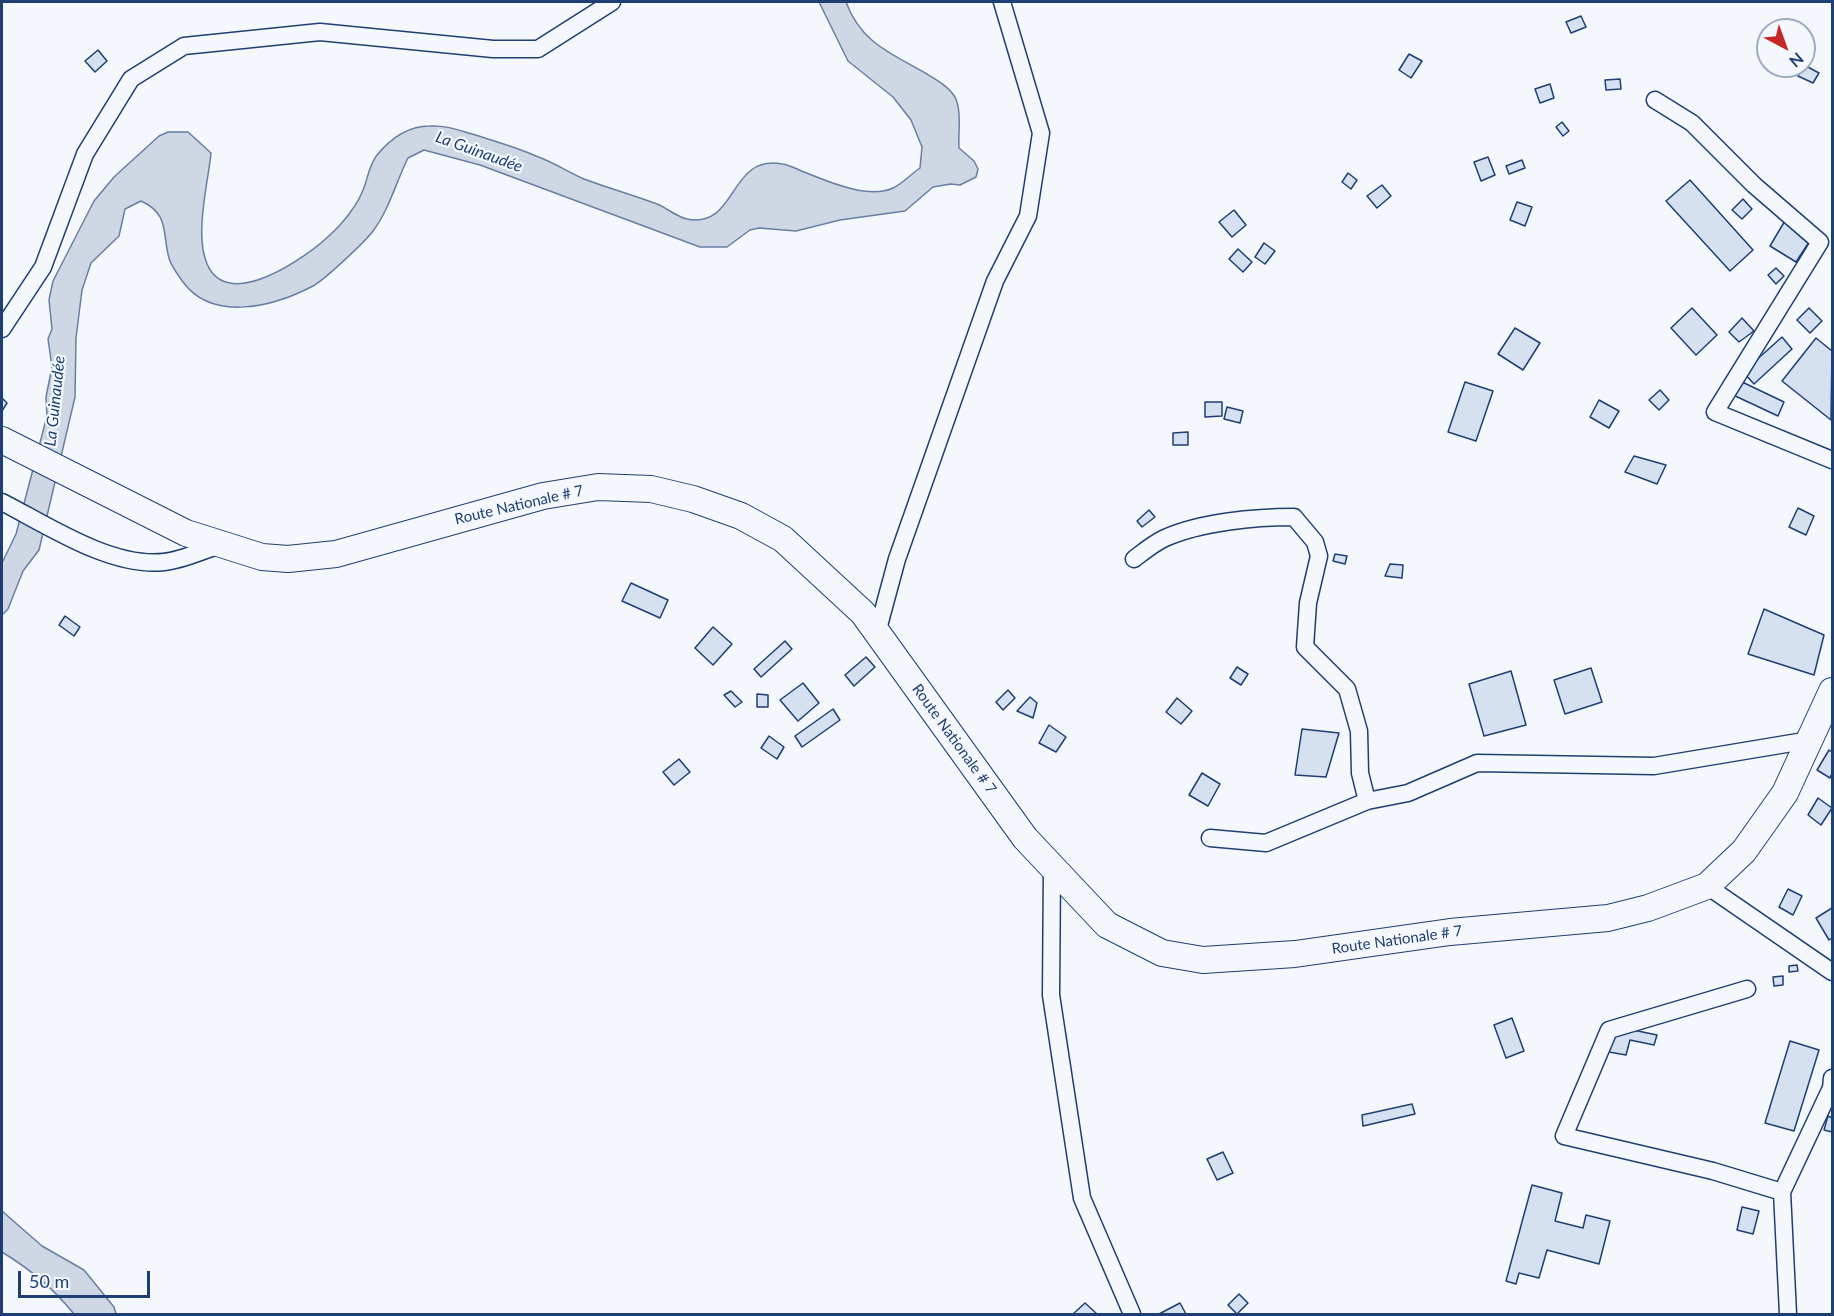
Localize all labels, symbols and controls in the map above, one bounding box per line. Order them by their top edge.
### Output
north arrow [1756,18,1816,78]
text: N [1786,49,1808,72]
water label: La Guinaudée [433,127,525,177]
water label: La Guinaudée [41,355,69,447]
street label: Route Nationale # 7 [453,481,585,529]
street label: Route Nationale # 7 [908,680,1000,798]
street label: Route Nationale # 7 [1331,922,1463,958]
scale bar [21,1259,153,1297]
text: 50 m [29,1270,69,1292]

